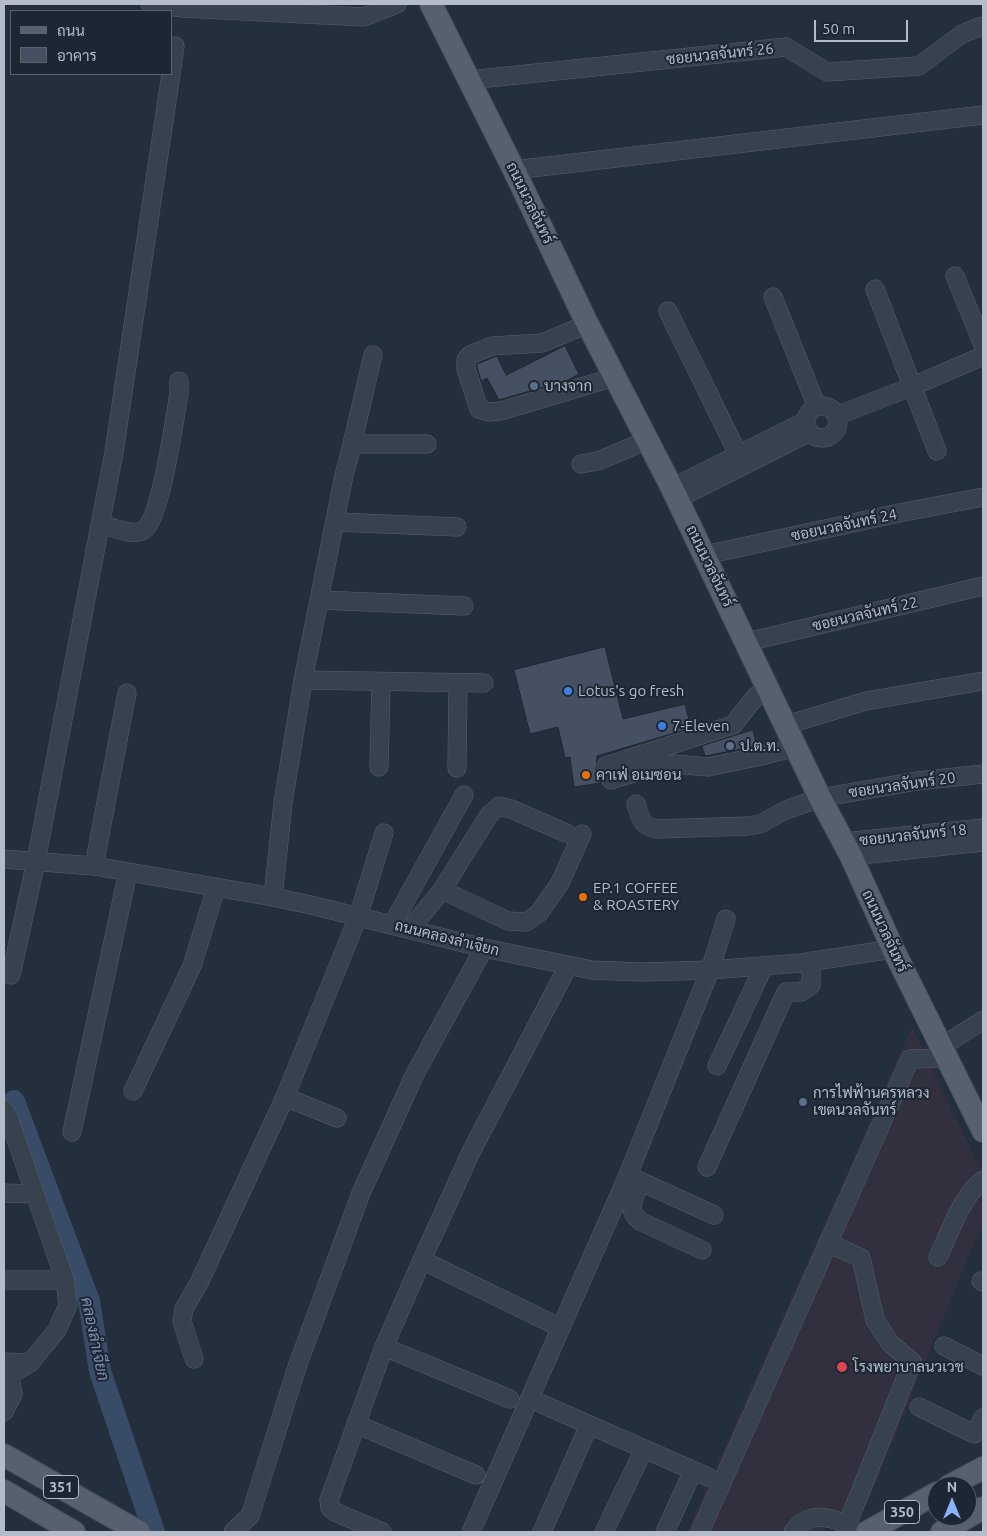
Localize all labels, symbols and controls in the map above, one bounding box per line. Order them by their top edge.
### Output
legend [10,10,172,75]
scale bar [817,10,911,42]
text: 50 m [822,20,855,37]
text: ถนน [57,22,85,39]
street label: ซอยนวลจันทร์ 26 [665,39,775,69]
text: อาคาร [57,47,97,64]
street label: ถนนนวลจันทร์ [502,159,558,247]
place label: บางจาก [544,377,592,395]
marker: บางจาก [528,380,540,392]
street label: ซอยนวลจันทร์ 24 [789,505,899,545]
street label: ถนนนวลจันทร์ [682,522,738,610]
street label: ซอยนวลจันทร์ 22 [810,593,920,635]
place label: Lotus's go fresh [578,682,684,700]
marker: Lotus's go fresh [562,685,574,697]
place label: 7-Eleven [672,717,730,735]
marker: 7-Eleven [656,720,668,732]
place label: ป.ต.ท. [740,737,780,755]
marker: ป.ต.ท. [724,740,736,752]
place label: คาเฟ่ อเมซอน [596,766,681,784]
marker: คาเฟ่ อเมซอน [580,769,592,781]
street label: ซอยนวลจันทร์ 20 [847,769,957,801]
street label: ซอยนวลจันทร์ 18 [858,820,968,850]
place label: EP.1 COFFEE & ROASTERY [593,879,680,914]
street label: ถนนนวลจันทร์ [858,887,912,975]
marker: EP.1 COFFEE & ROASTERY [577,891,589,903]
street label: ถนนคลองลำเจียก [393,916,501,960]
place label: การไฟฟ้านครหลวง เขตนวลจันทร์ [813,1084,929,1119]
marker: การไฟฟ้านครหลวง เขตนวลจันทร์ [797,1096,809,1108]
water label: คลองลำเจียก [77,1296,113,1382]
place label: โรงพยาบาลนวเวช [853,1358,964,1376]
marker: โรงพยาบาลนวเวช [835,1360,849,1374]
road number: 351 [44,1475,78,1498]
north arrow [927,1476,977,1526]
text: N [947,1479,957,1495]
road number: 350 [884,1500,920,1524]

